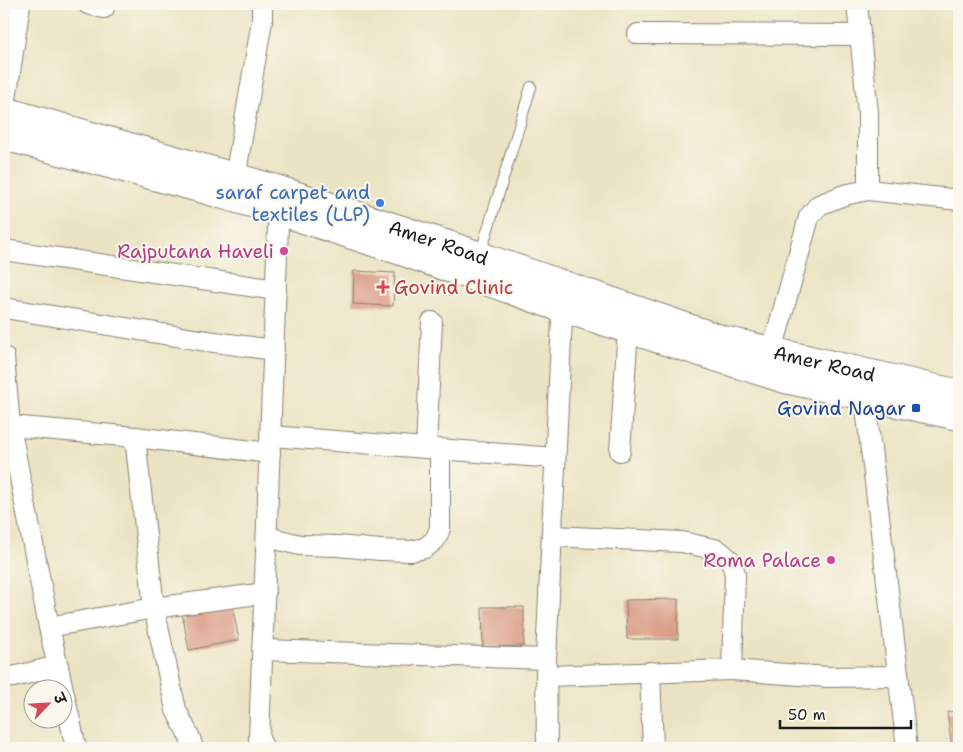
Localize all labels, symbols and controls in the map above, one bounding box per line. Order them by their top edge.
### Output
place label: saraf carpet and textiles (LLP) [216,180,370,227]
marker: saraf carpet and textiles (LLP) [374,197,386,209]
street label: Amer Road [385,215,492,271]
place label: Rajputana Haveli [117,239,274,264]
marker: Rajputana Haveli [278,245,290,257]
place label: Govind Clinic [394,275,513,300]
marker: Govind Clinic [376,280,390,294]
street label: Amer Road [771,340,878,387]
place label: Govind Nagar [777,396,906,421]
marker: Govind Nagar [910,402,922,414]
place label: Roma Palace [703,548,821,573]
marker: Roma Palace [825,554,837,566]
north arrow [22,680,72,730]
text: उ [49,689,71,708]
scale bar [780,697,912,729]
text: 50 m [788,705,826,725]

